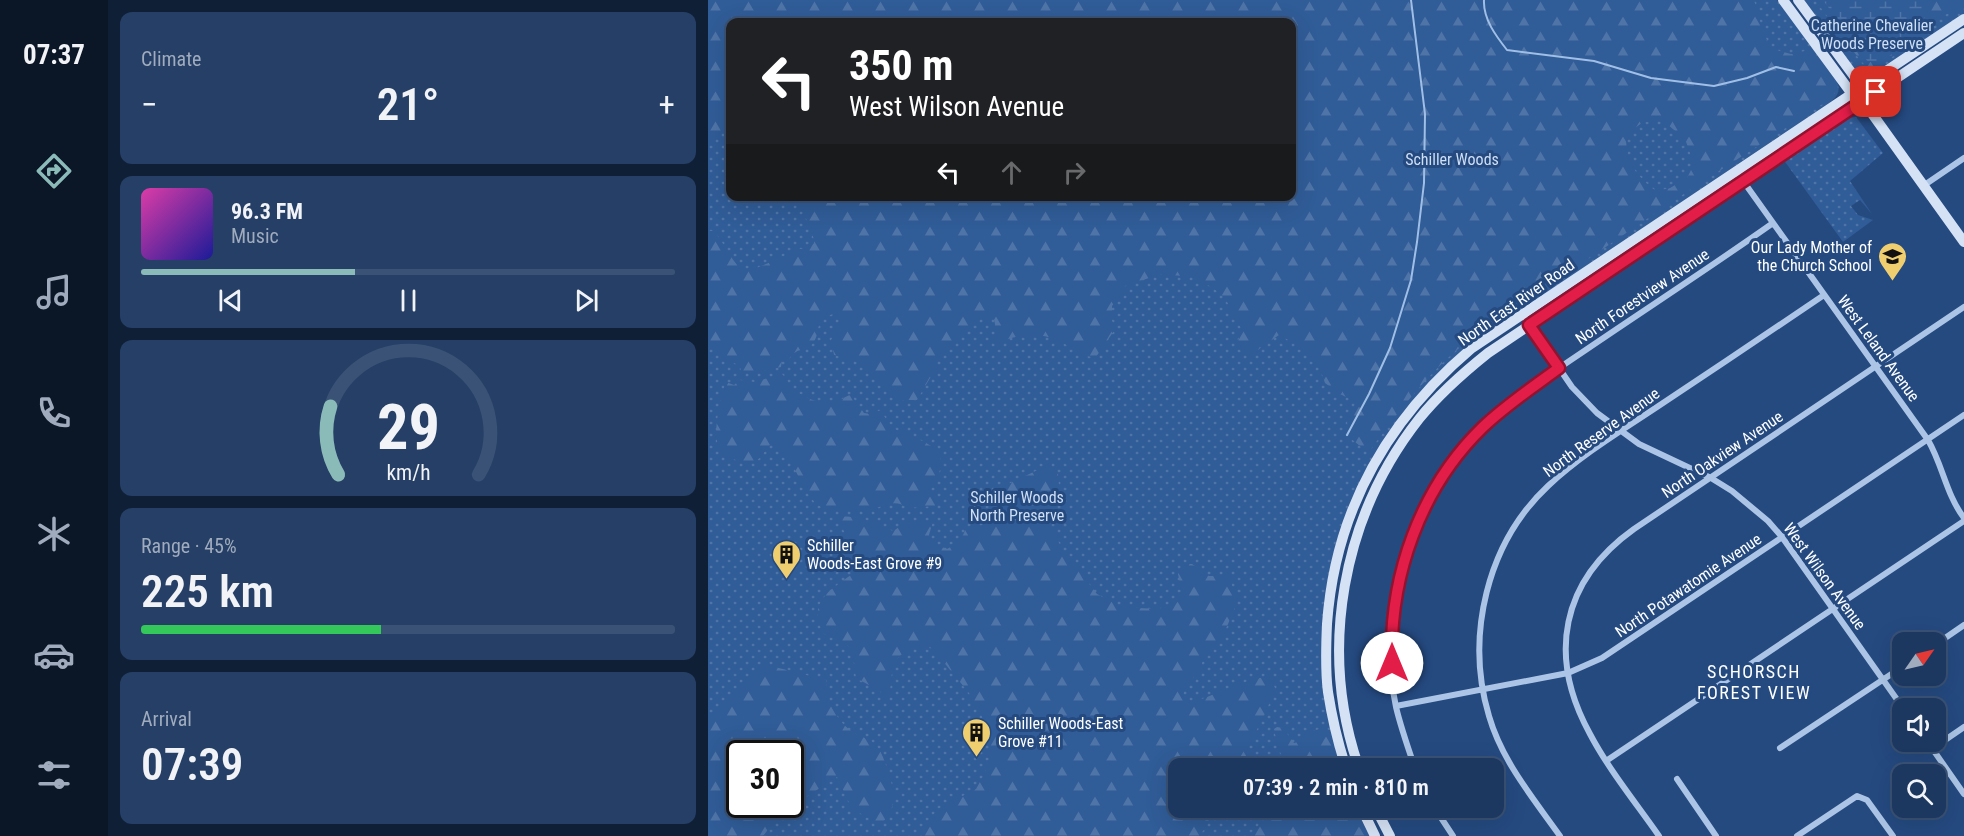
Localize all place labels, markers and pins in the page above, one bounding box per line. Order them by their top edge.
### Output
pin [1850,66,1901,117]
place label: Our Lady Mother of the Church School [1751,238,1872,275]
school or university icon: Our Lady Mother of the Church School [1877,240,1909,282]
place label: Schiller Woods-East Grove #9 [807,536,942,573]
building icon: Schiller Woods-East Grove #9 [770,538,802,580]
place label: Schiller Woods-East Grove #11 [998,714,1124,751]
building icon: Schiller Woods-East Grove #11 [961,716,993,758]

